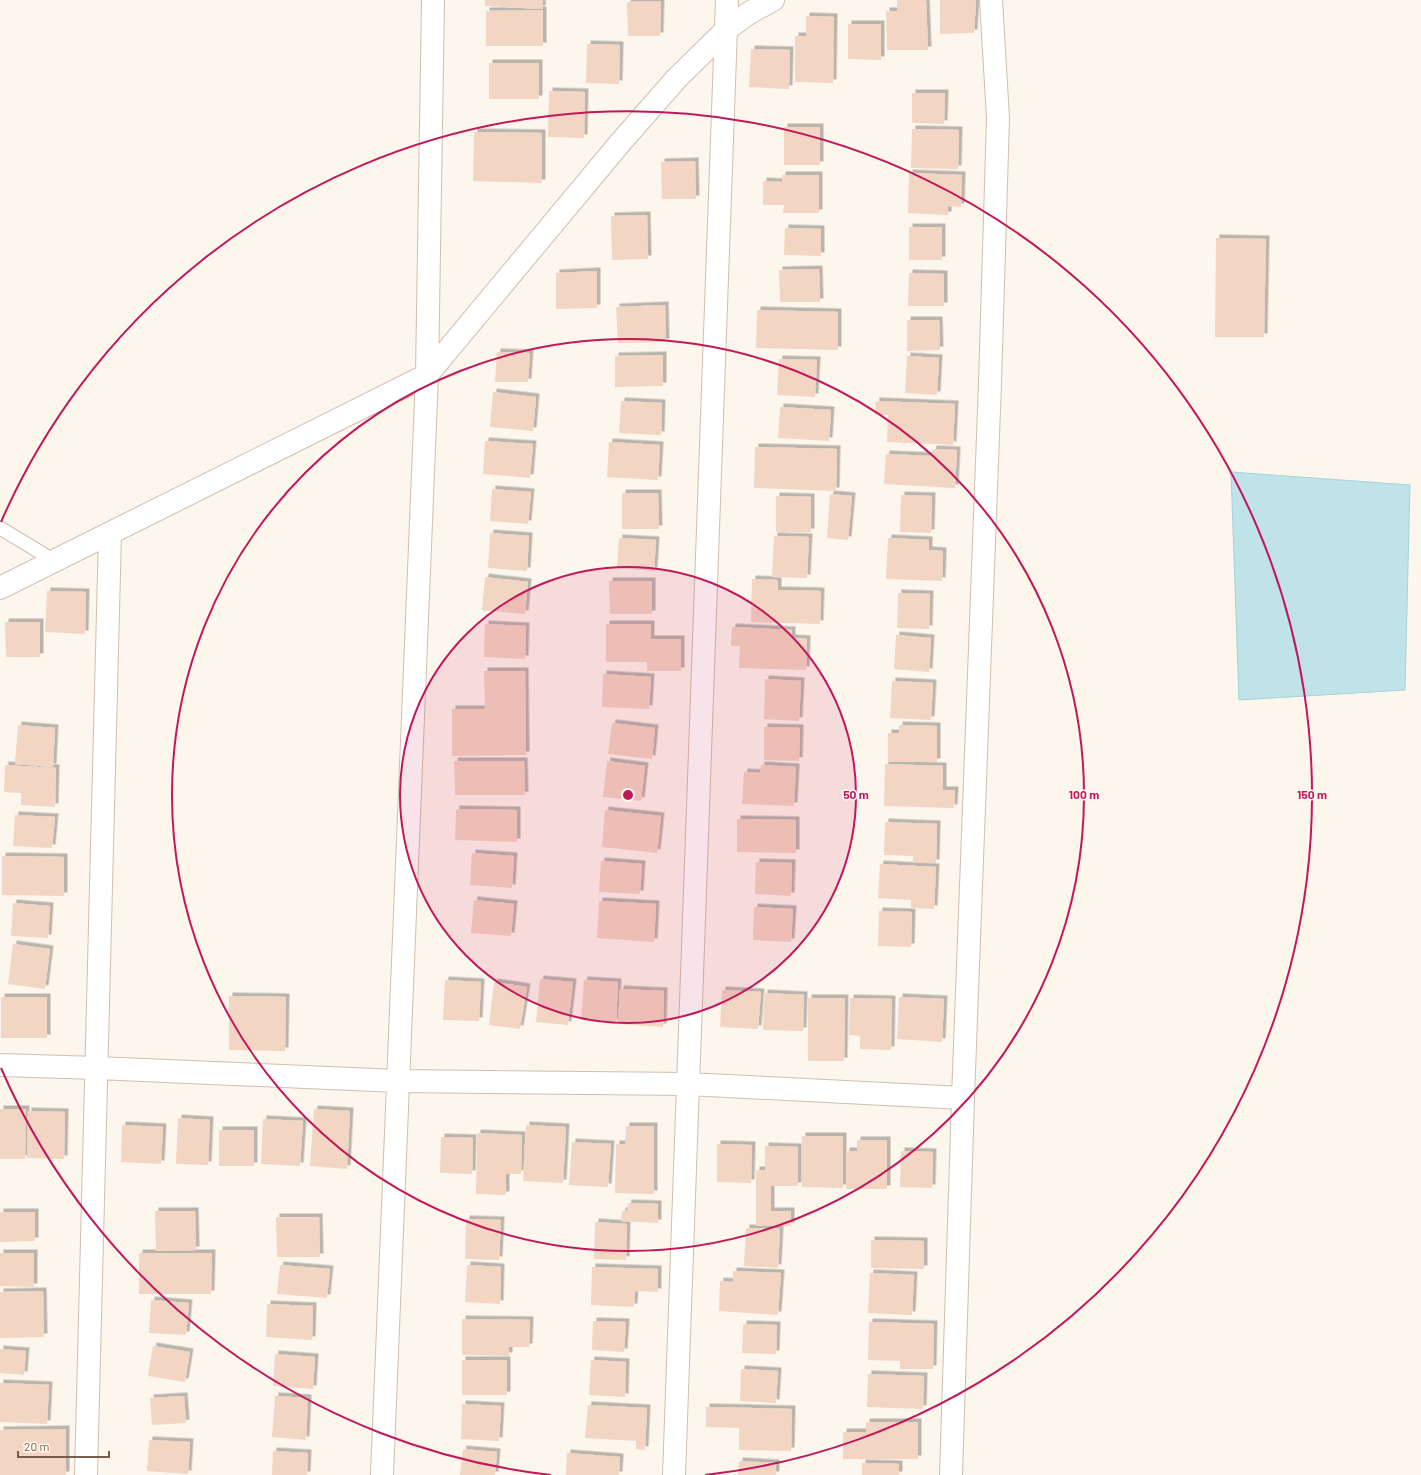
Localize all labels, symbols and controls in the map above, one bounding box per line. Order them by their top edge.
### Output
text: 50 m [843,787,869,801]
text: 100 m [1069,787,1099,801]
text: 150 m [1297,787,1327,801]
centre of rings [621,788,635,802]
scale bar [18,1433,109,1459]
text: 20 m [24,1439,50,1453]

